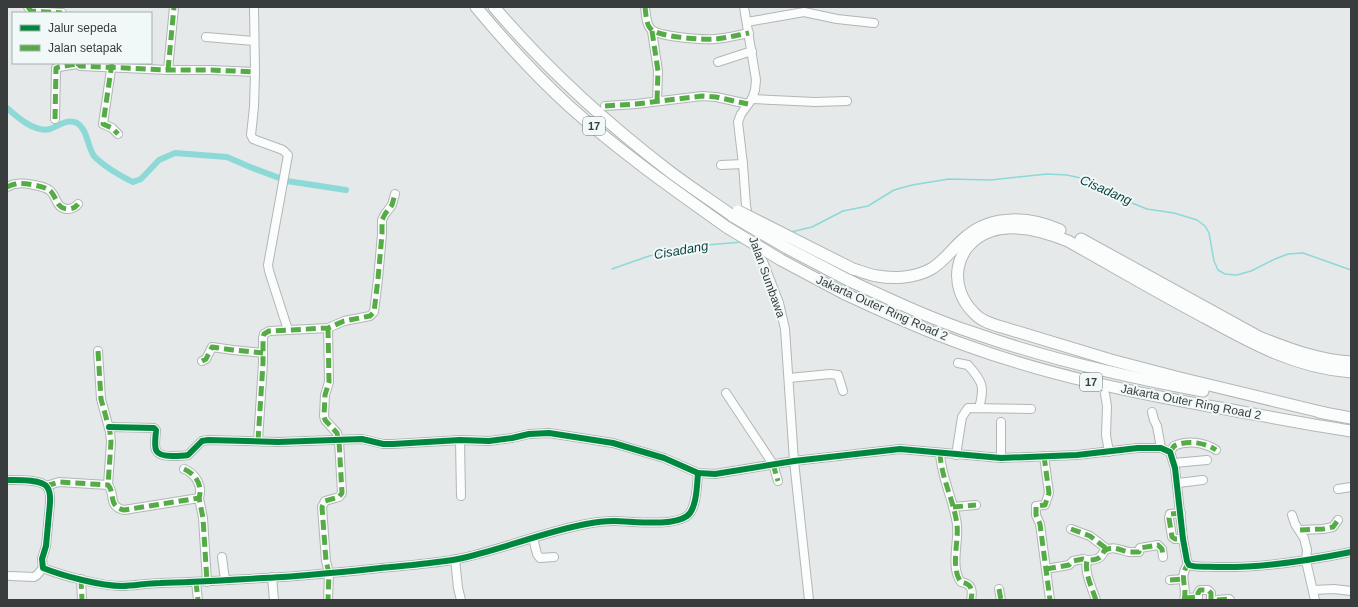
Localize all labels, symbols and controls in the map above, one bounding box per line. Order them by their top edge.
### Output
legend [12,12,152,64]
text: Jalur sepeda [48,21,117,35]
text: Jalan setapak [48,41,123,55]
road number: 17 [583,117,605,135]
water label: Cisadang [1078,172,1135,208]
street label: Jalan Sumbawa [746,234,788,320]
water label: Cisadang [653,238,710,262]
street label: Jakarta Outer Ring Road 2 [814,273,950,344]
road number: 17 [1080,373,1102,391]
street label: Jakarta Outer Ring Road 2 [1120,382,1263,423]

